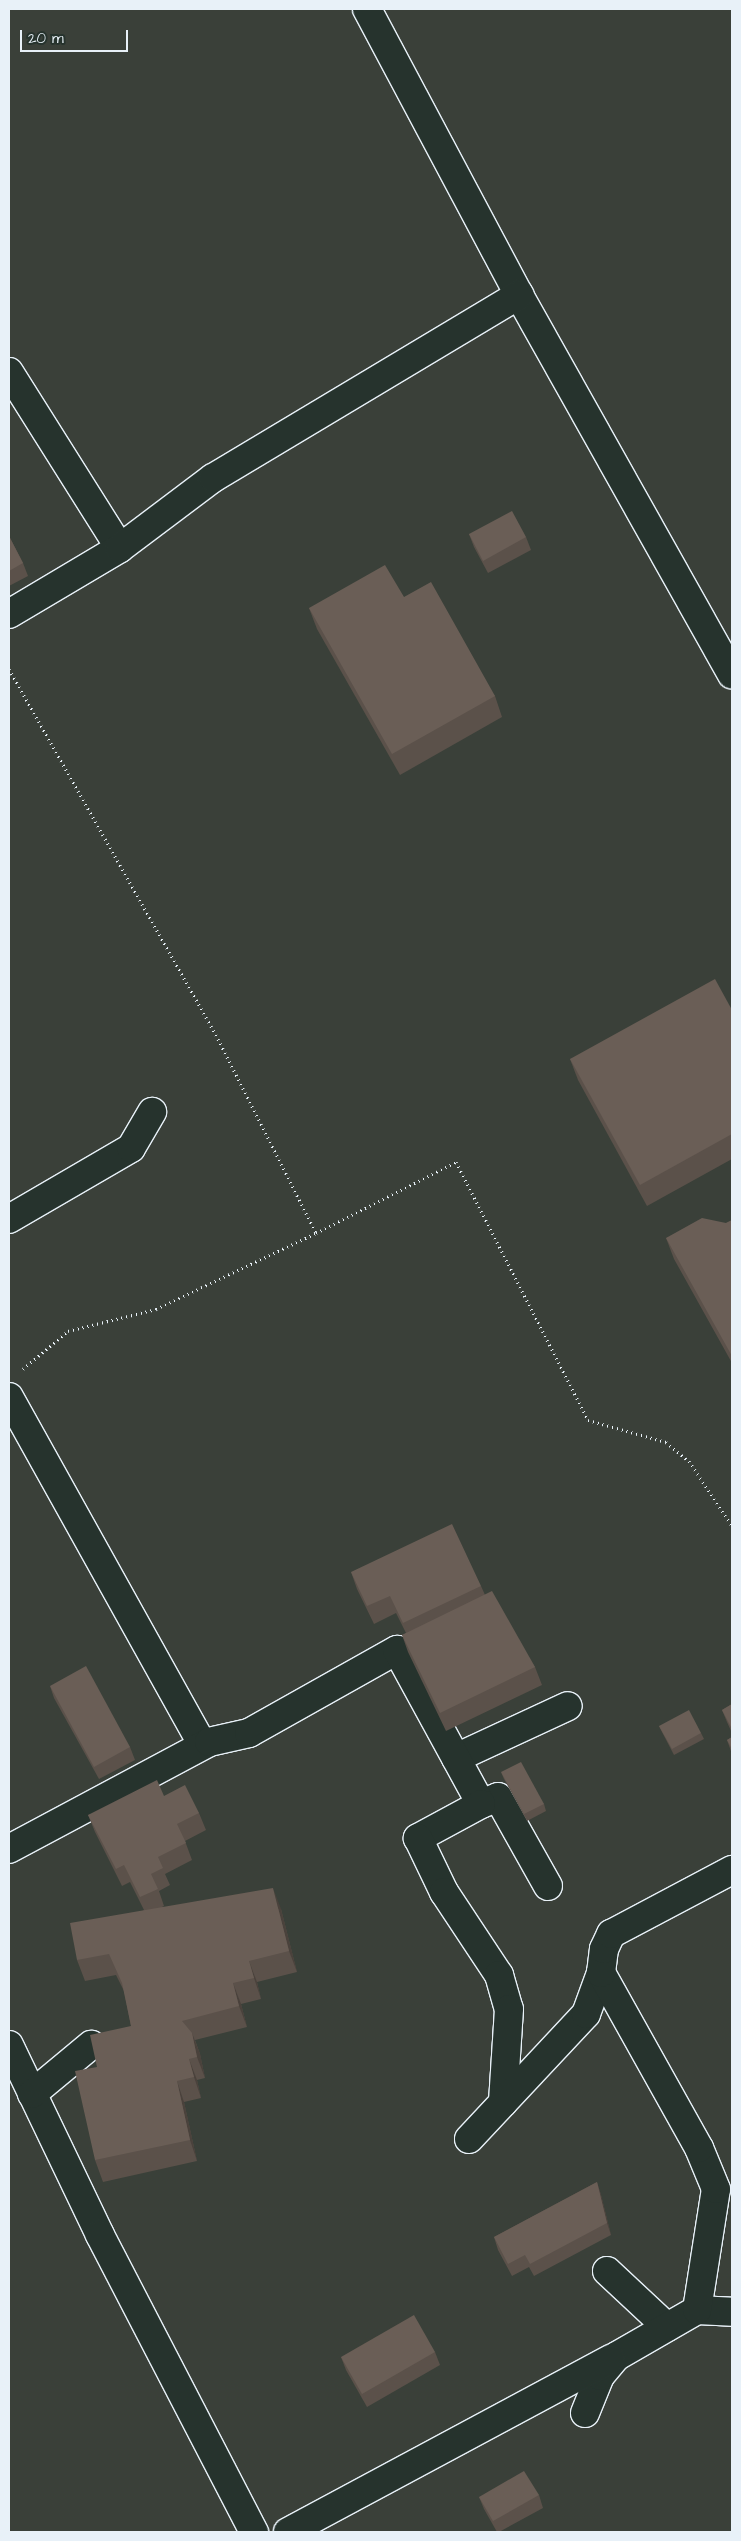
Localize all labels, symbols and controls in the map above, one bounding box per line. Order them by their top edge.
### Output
scale bar [22,20,130,52]
text: 20 m [28,28,64,49]

